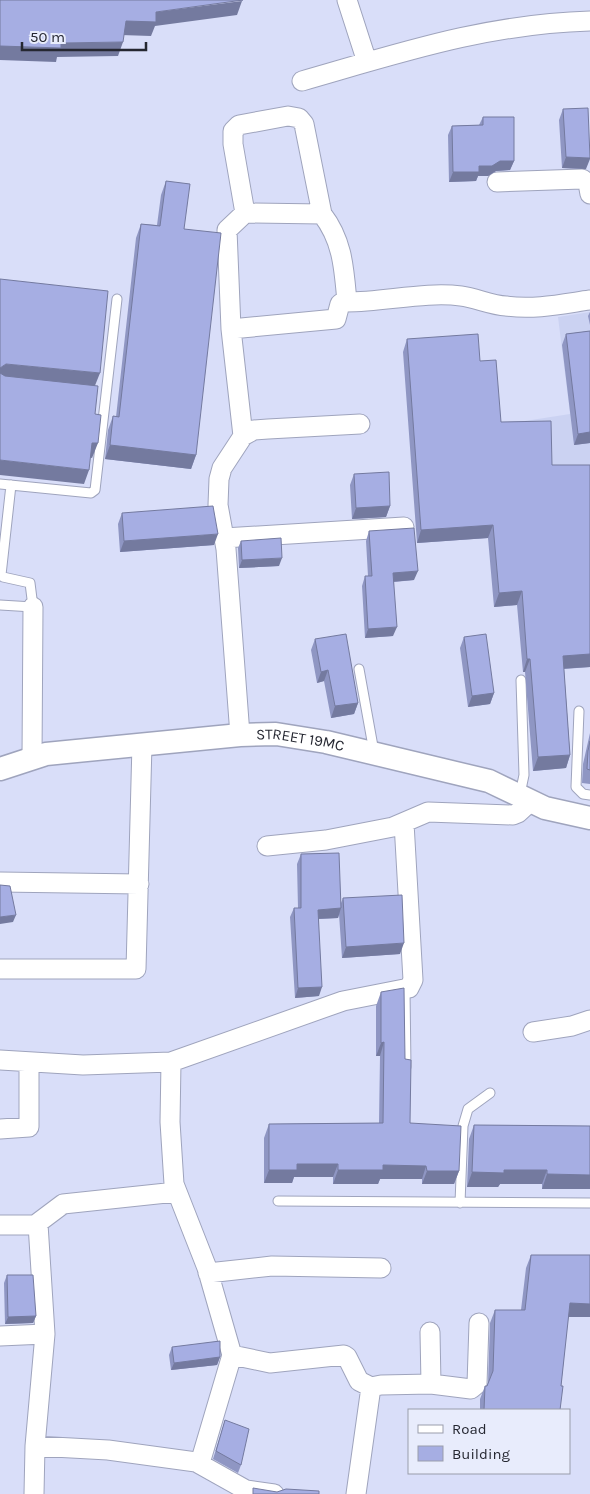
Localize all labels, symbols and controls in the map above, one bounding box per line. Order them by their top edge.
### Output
scale bar [22,20,146,52]
text: 50 m [30,28,65,46]
street label: STREET 19MC [256,725,346,755]
legend [408,1409,570,1474]
text: Road [452,1420,487,1438]
text: Building [452,1445,510,1463]

